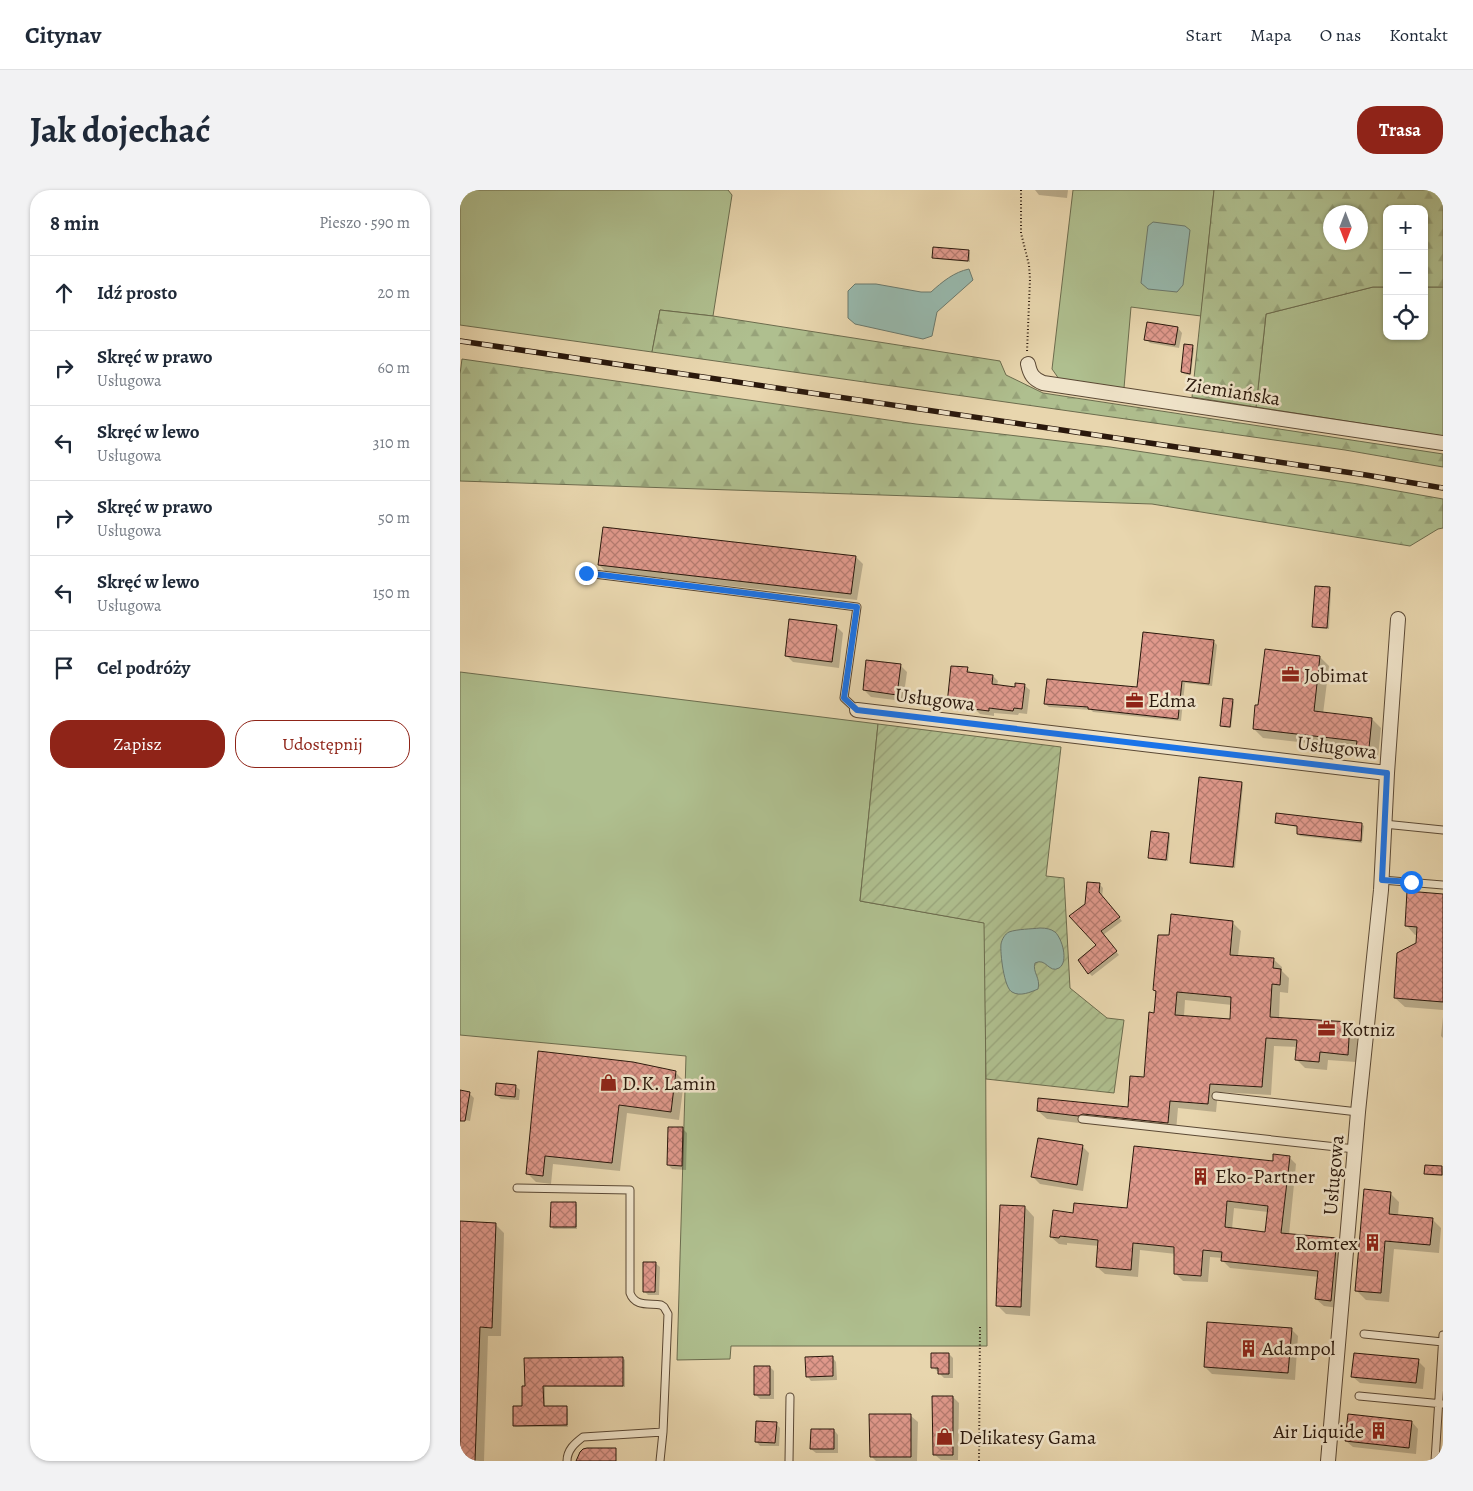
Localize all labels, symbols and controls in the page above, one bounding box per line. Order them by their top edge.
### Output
text: Citynav [25,19,101,51]
text: Start [1186,23,1222,47]
text: Mapa [1250,23,1292,47]
text: O nas [1320,23,1361,47]
text: Kontakt [1389,23,1448,47]
text: Jak dojechać [30,106,210,154]
button: Trasa [1357,106,1443,154]
north arrow [1323,205,1368,250]
map controls [1383,205,1428,340]
button: + [1383,205,1428,250]
text: 8 min [50,209,99,237]
text: Pieszo · 590 m [319,212,410,234]
button: − [1383,250,1428,295]
icon: ahead [50,279,78,307]
text: Idź prosto [97,280,177,306]
text: 20 m [377,282,410,304]
button: locate [1383,295,1428,340]
text: Skręć w prawo [97,344,212,370]
icon: right [50,354,78,382]
text: 60 m [378,357,410,379]
text: Usługowa [97,370,162,392]
street label: Ziemiańska [1184,371,1283,412]
text: Skręć w lewo [97,419,200,445]
icon: left [50,429,78,457]
text: 310 m [373,432,410,454]
text: Usługowa [97,445,162,467]
text: Skręć w prawo [97,494,212,520]
icon: right [50,504,78,532]
text: 50 m [378,507,410,529]
text: Usługowa [97,520,162,542]
route end [575,562,598,585]
text: Skręć w lewo [97,569,200,595]
icon: left [50,579,78,607]
text: 150 m [373,582,410,604]
text: Usługowa [97,595,162,617]
icon: arrive [50,654,78,682]
text: Cel podróży [97,655,190,681]
place label: Jobimat [1304,662,1368,689]
office icon: Jobimat [1280,665,1300,685]
street label: Usługowa [893,681,977,718]
place label: Edma [1148,687,1197,714]
office icon: Edma [1124,690,1144,710]
button: Zapisz [50,720,225,768]
button: Udostępnij [235,720,410,768]
street label: Usługowa [1295,729,1379,766]
route start [1400,871,1423,894]
place label: Kotniz [1341,1016,1395,1043]
office icon: Kotniz [1317,1019,1337,1039]
place label: D.K. Lamin [622,1070,716,1097]
shop icon: D.K. Lamin [598,1073,618,1093]
street label: Usługowa [1317,1133,1351,1216]
place label: Eko-Partner [1215,1163,1315,1190]
building icon: Eko-Partner [1191,1166,1211,1186]
place label: Romtex [1295,1230,1358,1257]
building icon: Romtex [1362,1233,1382,1253]
place label: Adampol [1261,1335,1336,1362]
building icon: Adampol [1238,1338,1258,1358]
place label: Air Liquide [1272,1418,1364,1445]
building icon: Air Liquide [1368,1421,1388,1441]
place label: Delikatesy Gama [959,1424,1097,1451]
shop icon: Delikatesy Gama [935,1427,955,1447]

